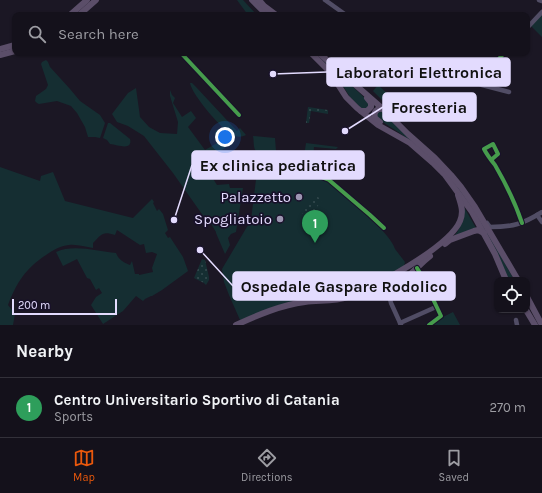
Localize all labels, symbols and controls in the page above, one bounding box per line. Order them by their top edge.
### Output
search box [12,12,530,56]
icon: search [26,23,48,45]
text: Search here [58,25,139,43]
callout: Laboratori Elettronica [327,58,510,86]
text: Laboratori Elettronica [336,63,502,82]
callout: Foresteria [383,93,476,121]
text: Foresteria [391,98,467,117]
your location [215,127,235,147]
callout: Ex clinica pediatrica [192,151,364,179]
text: Ex clinica pediatrica [200,156,356,175]
place label: Palazzetto [221,188,291,206]
marker: Palazzetto [294,192,304,202]
place label: Spogliatoio [194,210,272,228]
pin: 1 [302,210,328,243]
marker: Spogliatoio [275,214,285,224]
callout: Ospedale Gaspare Rodolico [233,272,455,300]
text: Ospedale Gaspare Rodolico [241,277,447,296]
map controls [494,277,530,313]
button: locate [494,277,530,313]
scale bar [12,297,117,316]
text: 200 m [18,299,50,312]
text: Nearby [16,341,73,361]
text: Centro Universitario Sportivo di Catania [54,391,340,409]
text: 1 [27,400,31,415]
text: 270 m [489,400,526,415]
text: Sports [54,409,93,424]
tab: Map [73,447,95,484]
tab: Directions [241,447,293,484]
tab: Saved [439,447,469,484]

